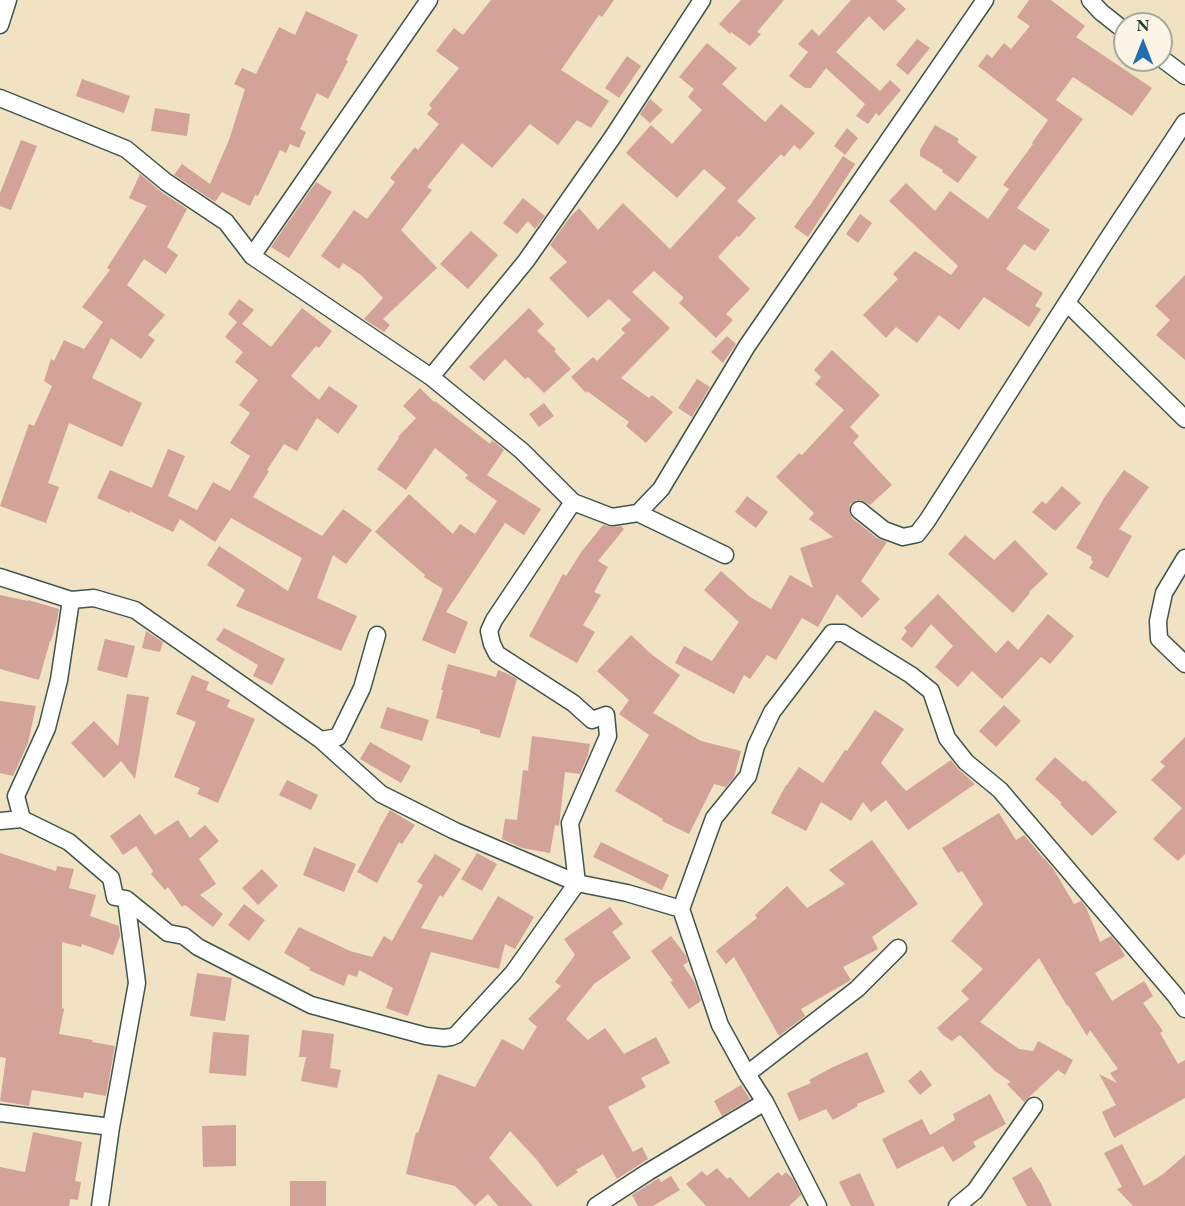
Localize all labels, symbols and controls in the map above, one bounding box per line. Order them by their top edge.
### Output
north arrow [1113,12,1173,72]
text: N [1137,15,1149,36]

